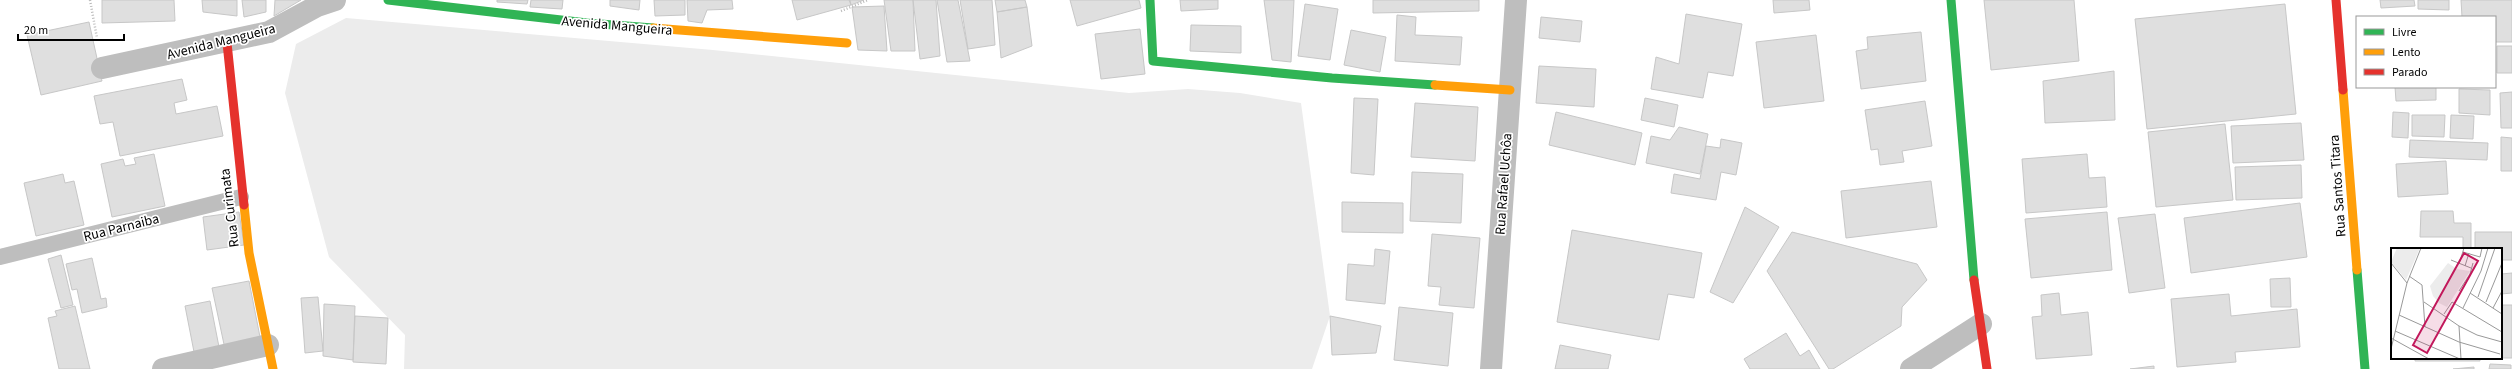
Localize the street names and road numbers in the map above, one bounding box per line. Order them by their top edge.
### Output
street label: Avenida Mangueira [561,11,673,41]
street label: Avenida Mangueira [165,19,278,65]
street label: Rua Rafael Uchôa [1490,132,1518,236]
street label: Rua Santos Titara [2324,134,2352,238]
street label: Rua Curimata [215,167,245,248]
street label: Rua Parnaiba [81,209,161,247]

